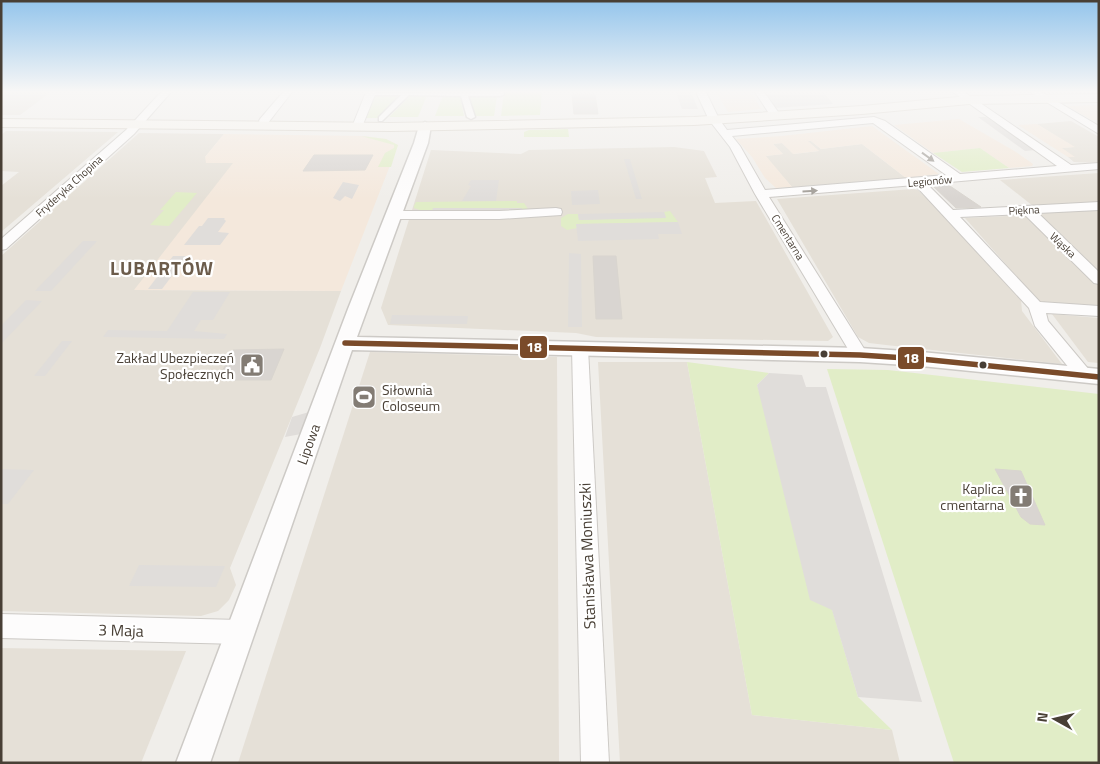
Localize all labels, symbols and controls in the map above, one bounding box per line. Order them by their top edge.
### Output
street label: Fryderyka Chopina [32,151,107,221]
one-way arrow [921,152,935,162]
street label: Legionów [907,171,954,191]
one-way arrow [802,186,818,194]
street label: Piękna [1008,201,1040,219]
street label: Cmentarna [768,211,809,263]
street label: Wąska [1046,228,1080,262]
district label: LUBARTÓW [110,253,214,282]
line badge: 18 [519,335,548,359]
text: 18 [526,336,542,357]
line badge: 18 [897,346,925,370]
place label: Zakład Ubezpieczeń Społecznych [117,347,234,384]
text: 18 [903,347,919,368]
unlabelled marker [819,349,829,359]
public building icon: Zakład Ubezpieczeń Społecznych [239,352,265,378]
unlabelled marker [978,360,988,370]
place label: Siłownia Coloseum [382,379,440,416]
sports icon: Siłownia Coloseum [351,384,377,410]
street label: Lipowa [291,421,325,467]
place label: Kaplica cmentarna [940,478,1004,515]
street label: Stanisława Moniuszki [572,482,602,630]
church icon: Kaplica cmentarna [1008,483,1034,509]
street label: 3 Maja [98,617,144,643]
north arrow [1030,694,1080,744]
text: N [1031,711,1053,723]

